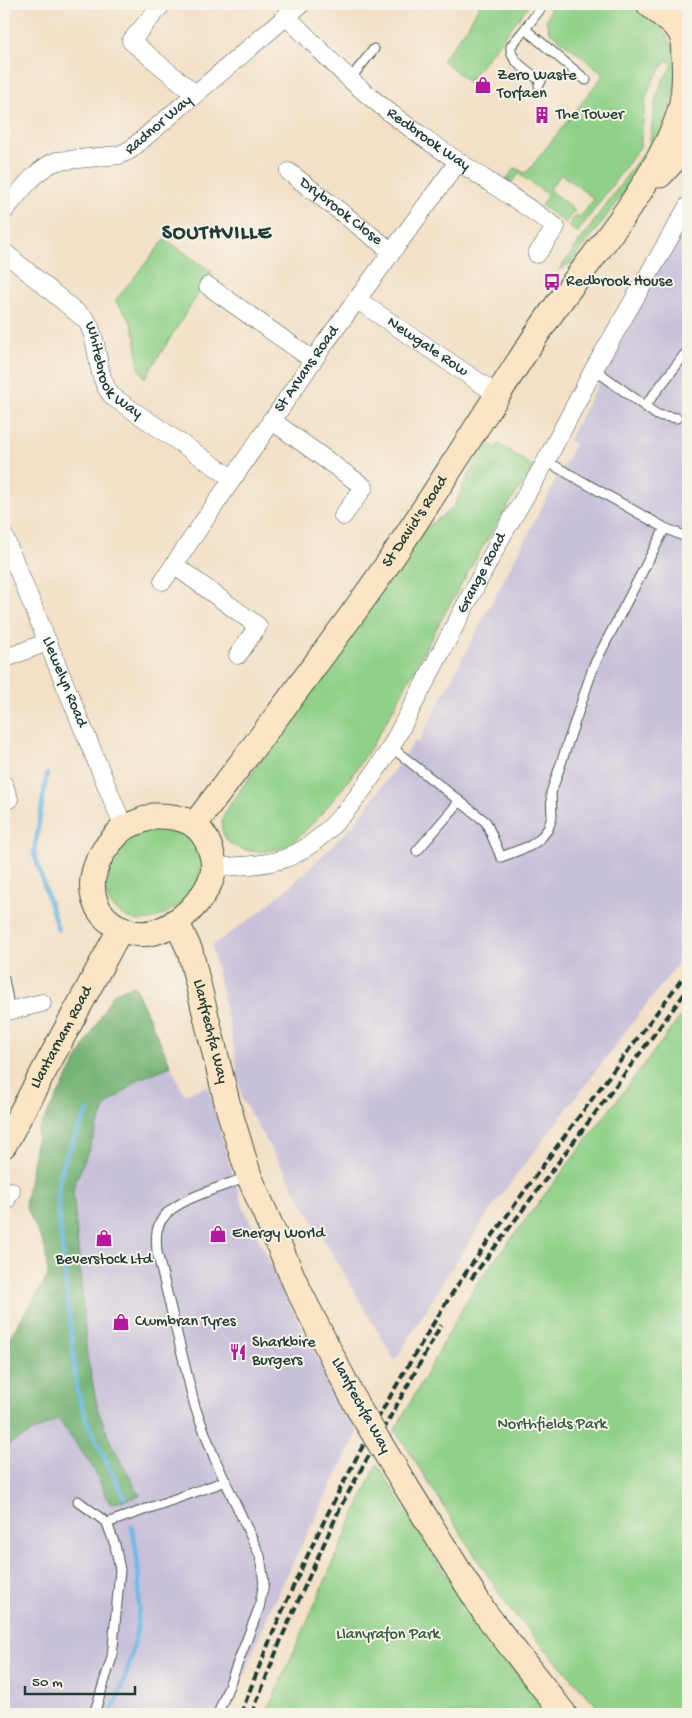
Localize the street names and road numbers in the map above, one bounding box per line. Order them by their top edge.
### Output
street label: Radnor Way [121,91,196,159]
street label: Redbrook Way [382,104,474,176]
street label: Drybrook Close [294,173,386,250]
street label: Newgale Row [383,313,472,382]
street label: Whitebrook Way [79,319,146,424]
street label: St Arvans Road [271,321,345,416]
street label: St David's Road [378,471,453,571]
street label: Grange Road [453,529,512,617]
street label: Llewelyn Road [37,634,92,732]
street label: Llanfrechfa Way [188,977,232,1086]
street label: Llantarnam Road [27,982,98,1092]
street label: Llanfrechfa Way [326,1355,394,1457]

